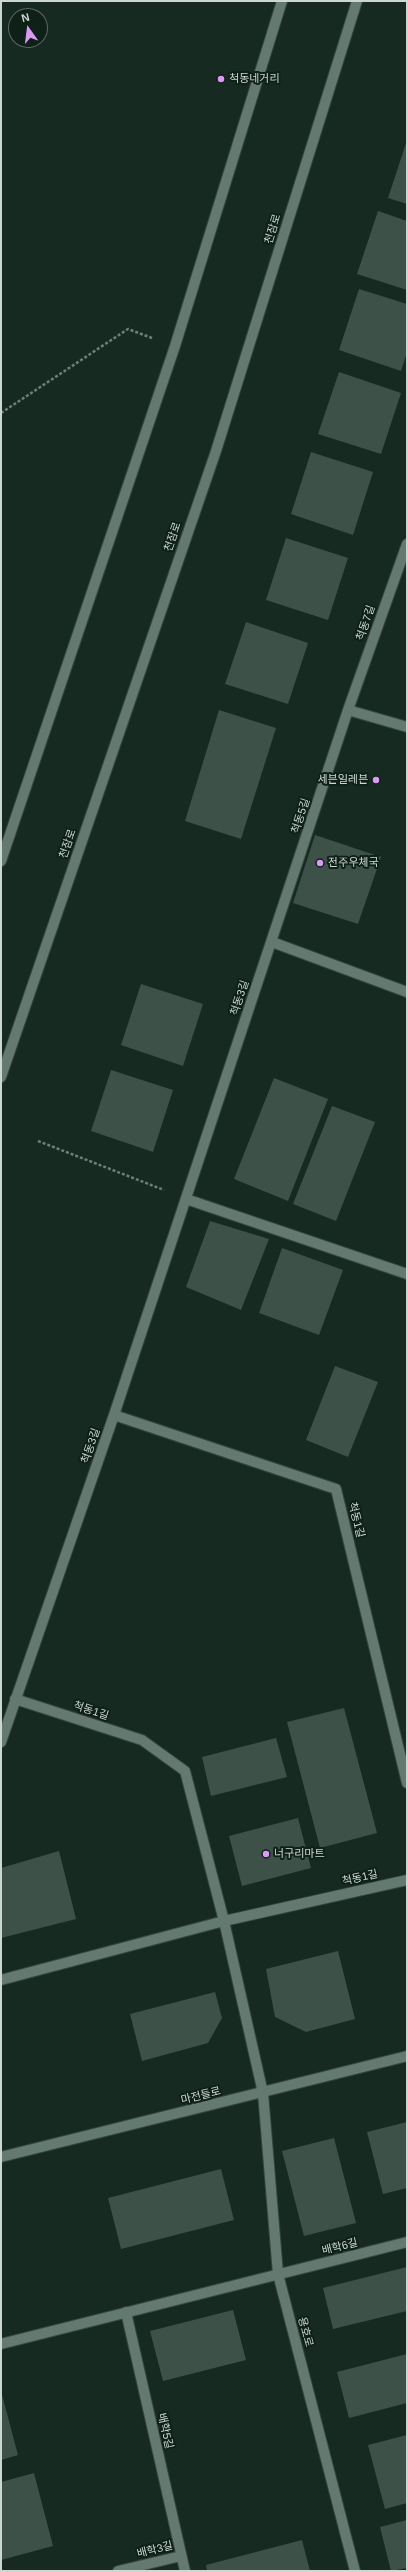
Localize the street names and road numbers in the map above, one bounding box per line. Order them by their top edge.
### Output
street label: 천잠로 [262,213,284,245]
street label: 천잠로 [162,520,184,554]
street label: 척동7길 [354,604,378,642]
street label: 척동5길 [289,797,313,835]
street label: 천잠로 [57,827,79,861]
street label: 척동3길 [228,979,252,1017]
street label: 척동3길 [79,1427,103,1465]
street label: 척동1길 [345,1501,367,1539]
street label: 척동1길 [72,1699,110,1723]
street label: 척동1길 [341,1867,379,1889]
street label: 마전들로 [180,2085,222,2107]
street label: 배학6길 [321,2236,359,2258]
street label: 용호로 [295,2316,315,2348]
street label: 배학5길 [154,2412,176,2450]
street label: 배학3길 [136,2539,174,2561]

